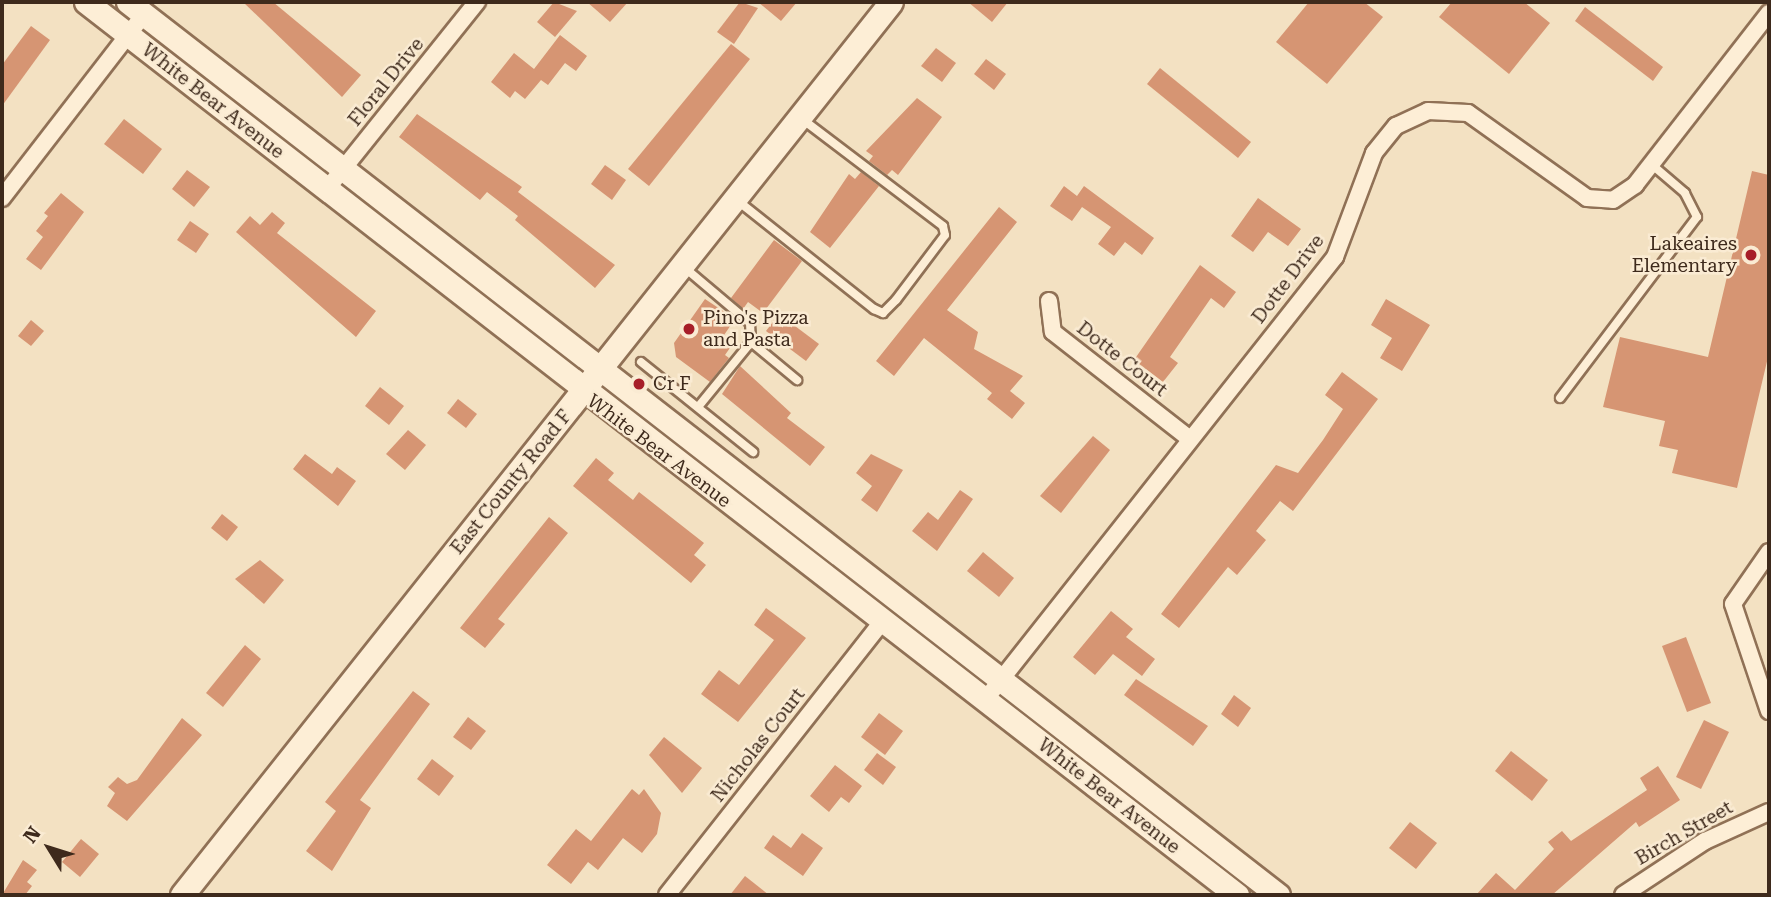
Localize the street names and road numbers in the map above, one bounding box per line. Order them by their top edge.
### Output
street label: Floral Drive [343,33,429,131]
street label: White Bear Avenue [137,38,289,164]
street label: Dotte Drive [1247,230,1329,328]
street label: Dotte Court [1072,317,1172,401]
street label: White Bear Avenue [583,389,735,513]
street label: East County Road F [446,405,576,559]
street label: Nicholas Court [706,684,810,806]
street label: White Bear Avenue [1033,733,1185,859]
street label: Birch Street [1631,796,1737,870]

